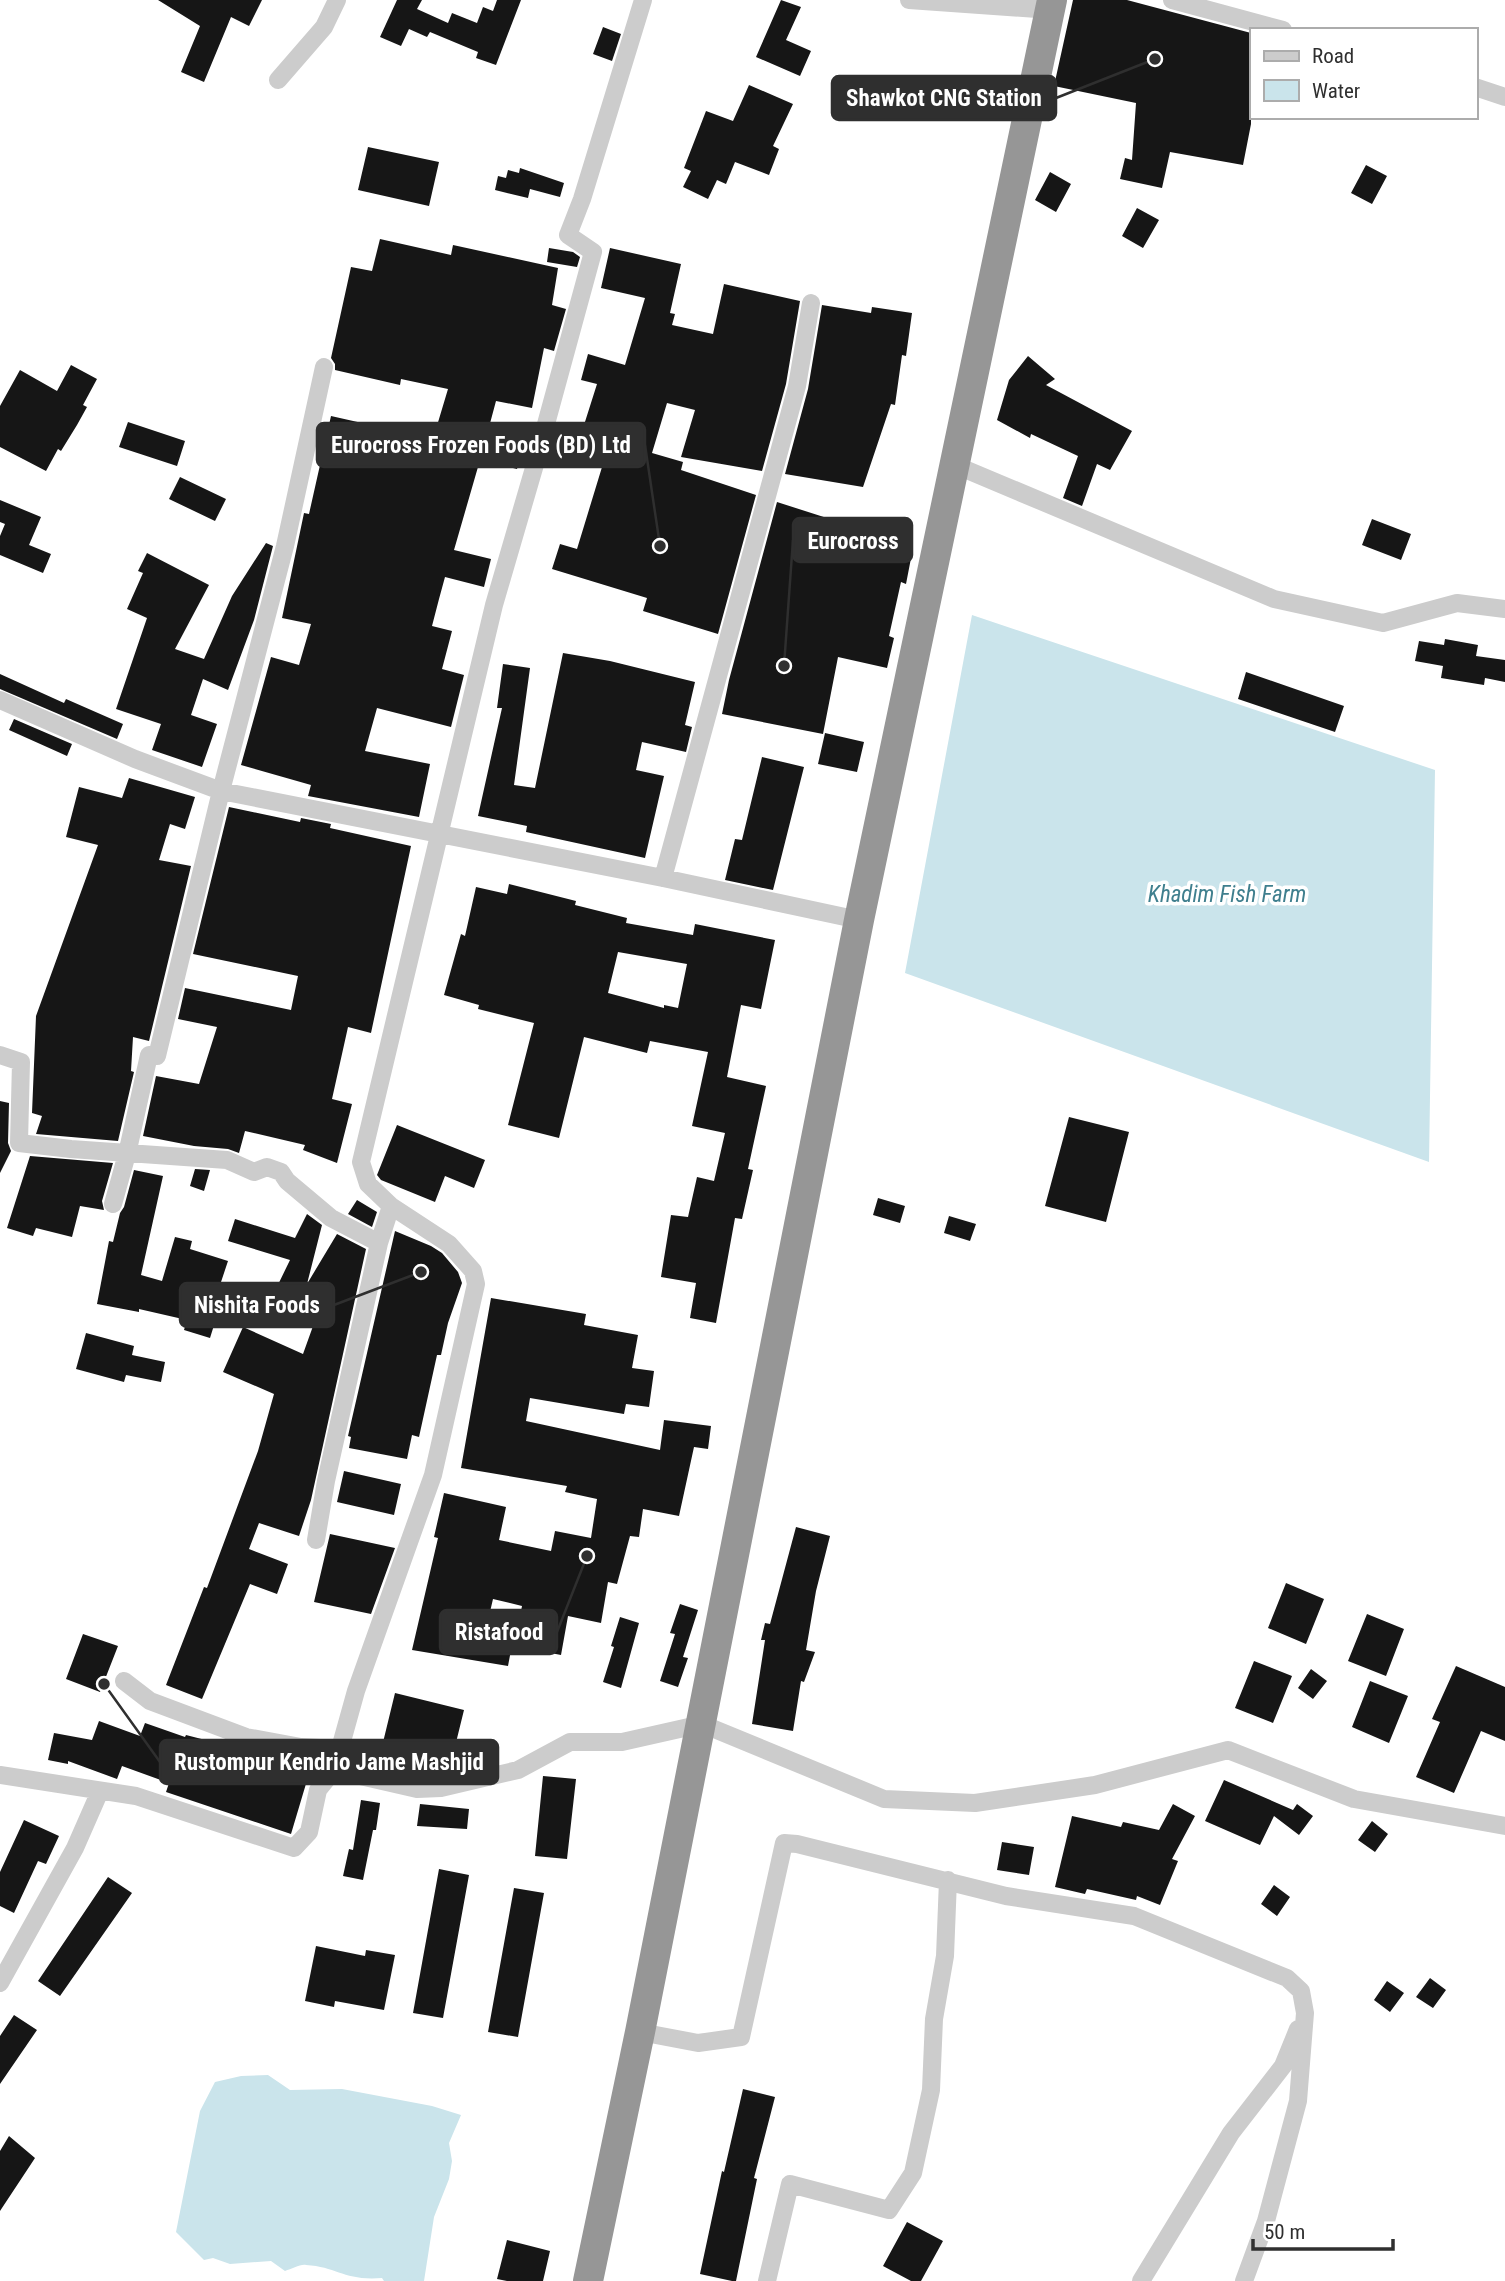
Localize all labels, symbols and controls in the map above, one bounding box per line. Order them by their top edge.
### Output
legend [1250,28,1477,119]
text: Road [1312,44,1354,68]
callout: Shawkot CNG Station [832,76,1056,120]
text: Water [1312,79,1360,103]
text: Shawkot CNG Station [846,85,1042,112]
callout: Eurocross Frozen Foods (BD) Ltd [317,423,645,467]
text: Eurocross Frozen Foods (BD) Ltd [331,432,631,459]
callout: Eurocross [793,518,912,562]
text: Eurocross [807,528,899,555]
water label: Khadim Fish Farm [1148,881,1306,908]
callout: Nishita Foods [180,1283,334,1327]
text: Nishita Foods [194,1292,320,1319]
callout: Ristafood [440,1610,557,1654]
text: Ristafood [455,1619,543,1646]
callout: Rustompur Kendrio Jame Mashjid [160,1740,498,1784]
text: Rustompur Kendrio Jame Mashjid [174,1749,484,1776]
scale bar [1253,2208,1393,2252]
text: 50 m [1264,2220,1305,2244]

